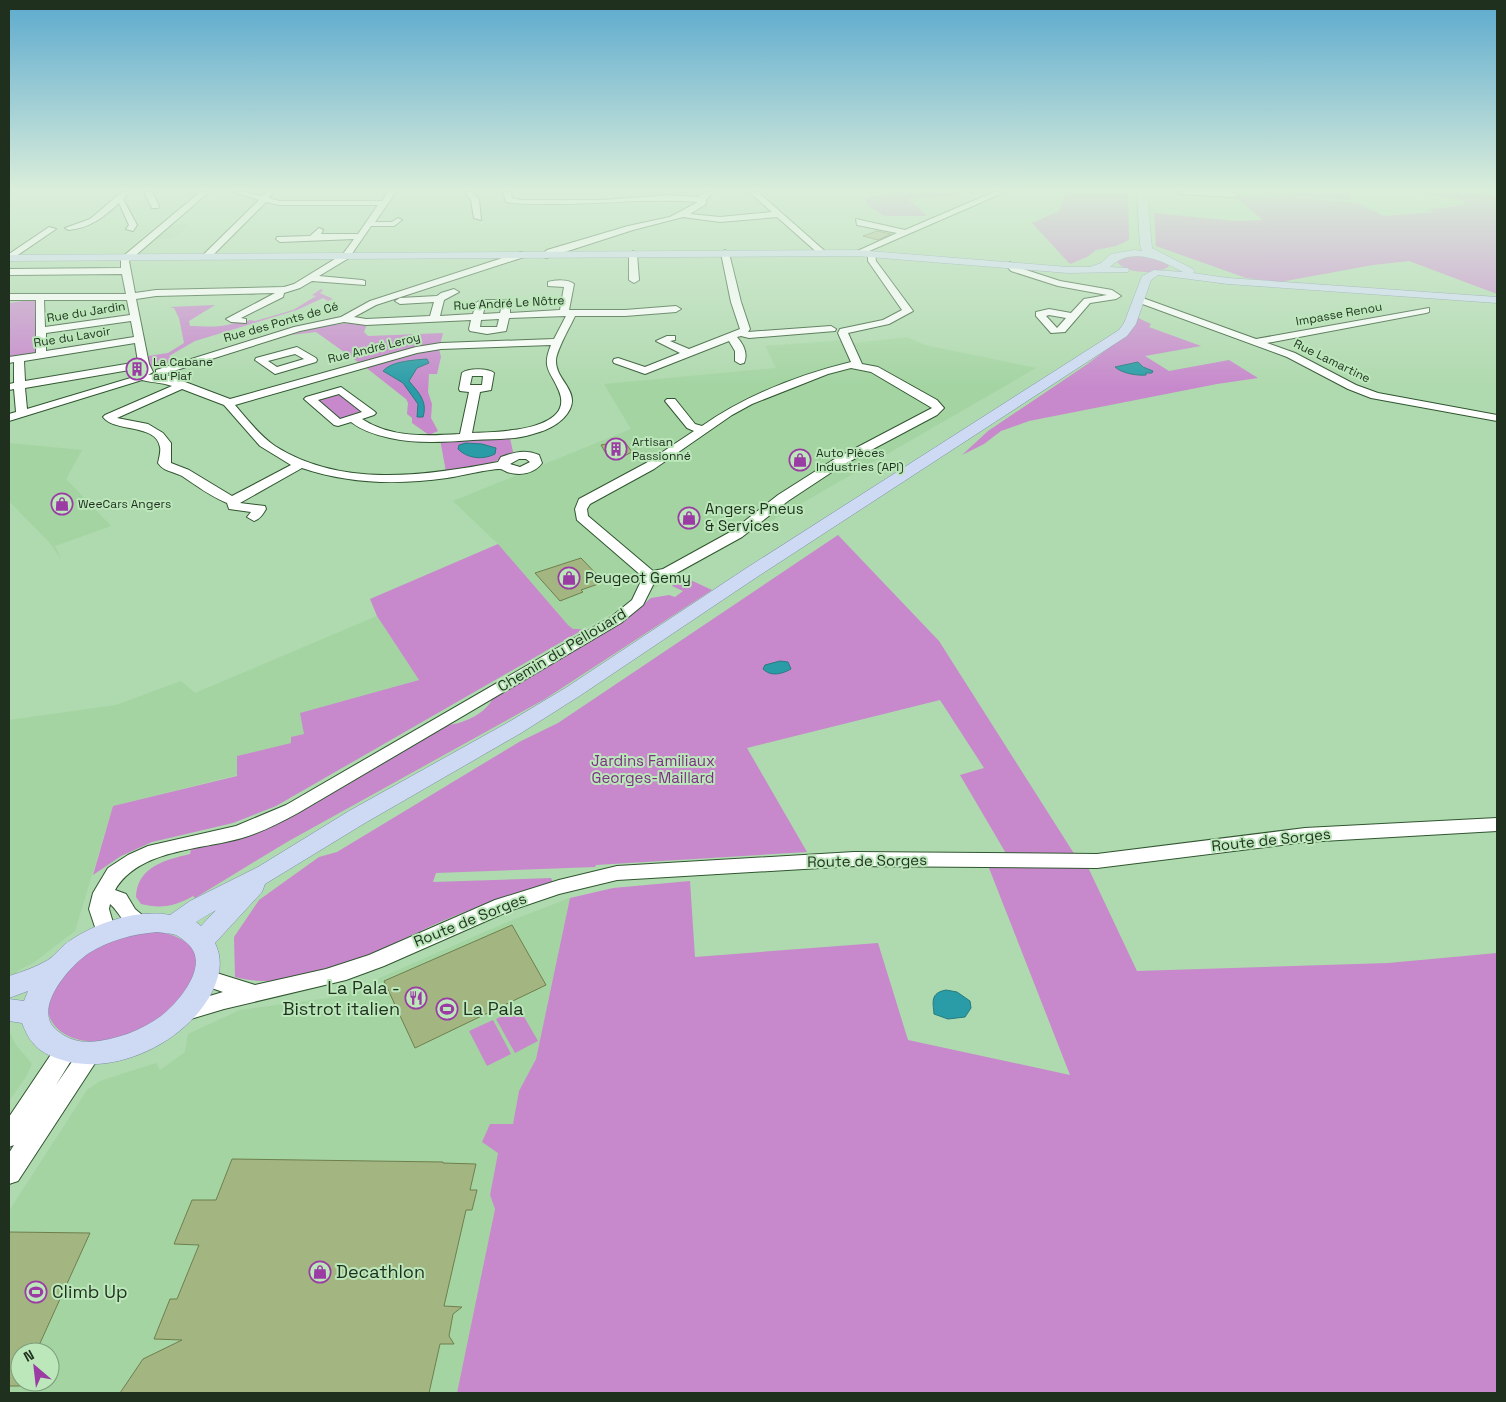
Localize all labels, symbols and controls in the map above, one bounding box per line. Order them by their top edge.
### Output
street label: Rue André Le Nôtre [453,292,565,314]
street label: Rue du Jardin [46,298,126,326]
street label: Rue des Ponts de Cé [222,298,340,346]
street label: Impasse Renou [1295,299,1383,329]
street label: Rue du Lavoir [32,323,112,351]
street label: Rue André Leroy [326,329,422,367]
street label: Rue Lamartine [1291,336,1373,386]
place label: La Cabane au Piaf [153,354,213,384]
building icon: La Cabane au Piaf [125,357,149,381]
place label: Artisan Passionné [632,434,691,464]
building icon: Artisan Passionné [604,437,628,461]
place label: Auto Pièces Industries (API) [816,445,904,475]
shop icon: Auto Pièces Industries (API) [788,448,812,472]
shop icon: WeeCars Angers [50,492,74,516]
place label: WeeCars Angers [78,496,171,512]
place label: Angers Pneus & Services [705,499,804,535]
shop icon: Angers Pneus & Services [677,506,701,530]
shop icon: Peugeot Gemy [557,566,581,590]
place label: Peugeot Gemy [585,568,691,587]
street label: Chemin du Pellouard [494,604,630,696]
park label: Jardins Familiaux Georges-Maillard [591,751,715,787]
street label: Route de Sorges [1210,824,1332,855]
street label: Route de Sorges [807,850,927,871]
street label: Route de Sorges [411,888,529,951]
place label: La Pala - Bistrot italien [282,976,400,1020]
restaurant icon: La Pala - Bistrot italien [404,986,428,1010]
sports icon: La Pala [435,997,459,1021]
place label: La Pala [463,997,524,1020]
shop icon: Decathlon [308,1260,332,1284]
place label: Decathlon [336,1260,425,1283]
sports icon: Climb Up [24,1280,48,1304]
place label: Climb Up [52,1280,128,1303]
north arrow [10,1342,60,1392]
text: N [21,1345,37,1366]

